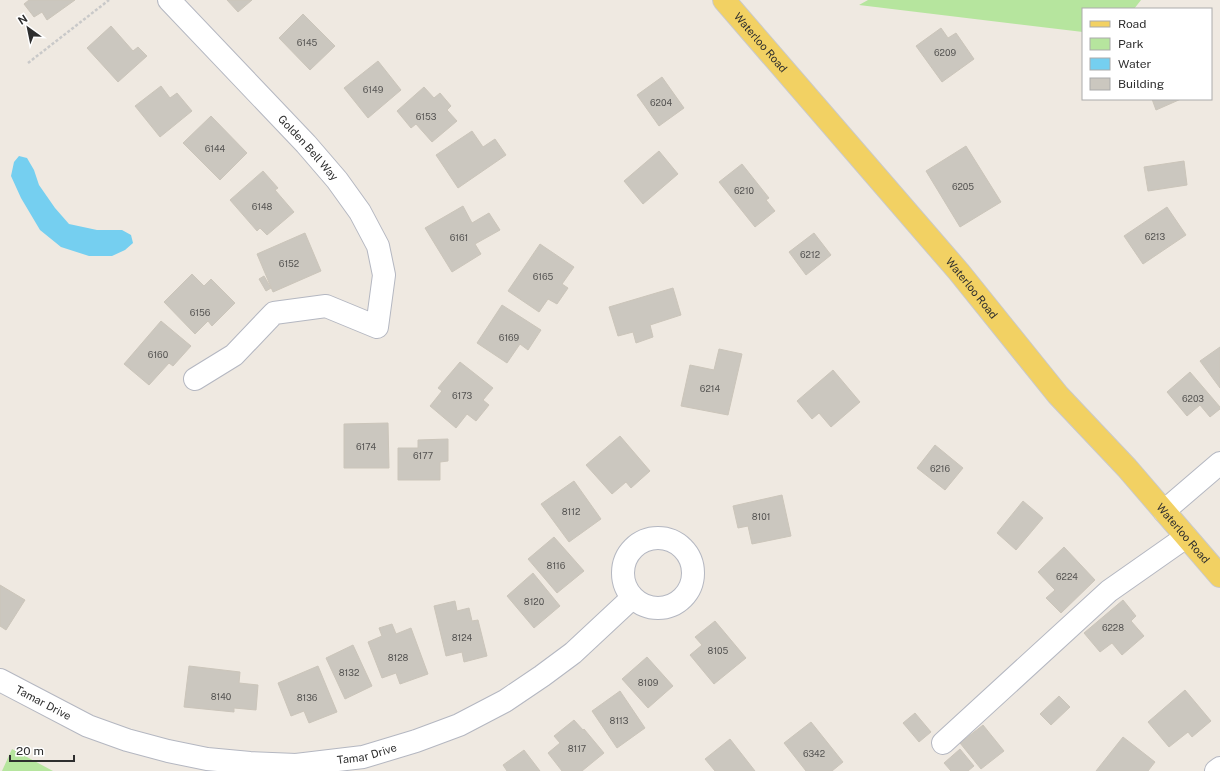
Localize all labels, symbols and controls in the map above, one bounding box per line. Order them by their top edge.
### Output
north arrow [8,8,48,48]
legend [1082,8,1212,100]
street label: Waterloo Road [732,10,790,75]
text: N [16,12,29,27]
text: Road [1118,17,1146,31]
house number: 6145 [297,37,318,48]
text: Park [1118,37,1144,51]
house number: 6209 [934,47,956,58]
text: Water [1118,57,1152,71]
text: Building [1118,77,1164,91]
house number: 6149 [363,84,384,95]
house number: 6204 [650,97,672,108]
house number: 6153 [416,111,437,122]
street label: Golden Bell Way [276,113,341,183]
house number: 6144 [205,143,226,154]
house number: 6205 [952,181,974,192]
house number: 6210 [734,185,755,196]
house number: 6148 [252,201,273,212]
house number: 6213 [1145,231,1165,242]
house number: 6161 [450,232,468,243]
house number: 6212 [800,249,820,260]
street label: Waterloo Road [943,255,1000,321]
house number: 6152 [279,258,299,269]
house number: 6165 [533,271,554,282]
house number: 6156 [190,307,211,318]
house number: 6169 [499,332,520,343]
house number: 6160 [148,349,169,360]
house number: 6214 [700,383,720,394]
house number: 6173 [452,390,472,401]
house number: 6203 [1182,393,1204,404]
house number: 6174 [356,441,376,452]
house number: 6177 [413,450,433,461]
house number: 6216 [930,463,951,474]
street label: Waterloo Road [1154,501,1212,566]
house number: 8112 [562,506,580,517]
house number: 8101 [752,511,770,522]
house number: 8116 [547,560,566,571]
house number: 6224 [1056,571,1078,582]
house number: 8120 [524,596,545,607]
house number: 6228 [1102,622,1124,633]
house number: 8124 [452,632,473,643]
house number: 8105 [708,645,729,656]
house number: 8128 [388,652,409,663]
house number: 8132 [339,667,359,678]
house number: 8109 [638,677,659,688]
street label: Tamar Drive [14,683,73,722]
house number: 8140 [211,691,232,702]
house number: 8136 [297,692,318,703]
house number: 8113 [610,715,629,726]
scale bar [10,737,74,763]
street label: Tamar Drive [336,741,398,766]
house number: 8117 [568,743,586,754]
text: 20 m [16,744,44,758]
house number: 6342 [803,748,825,759]

